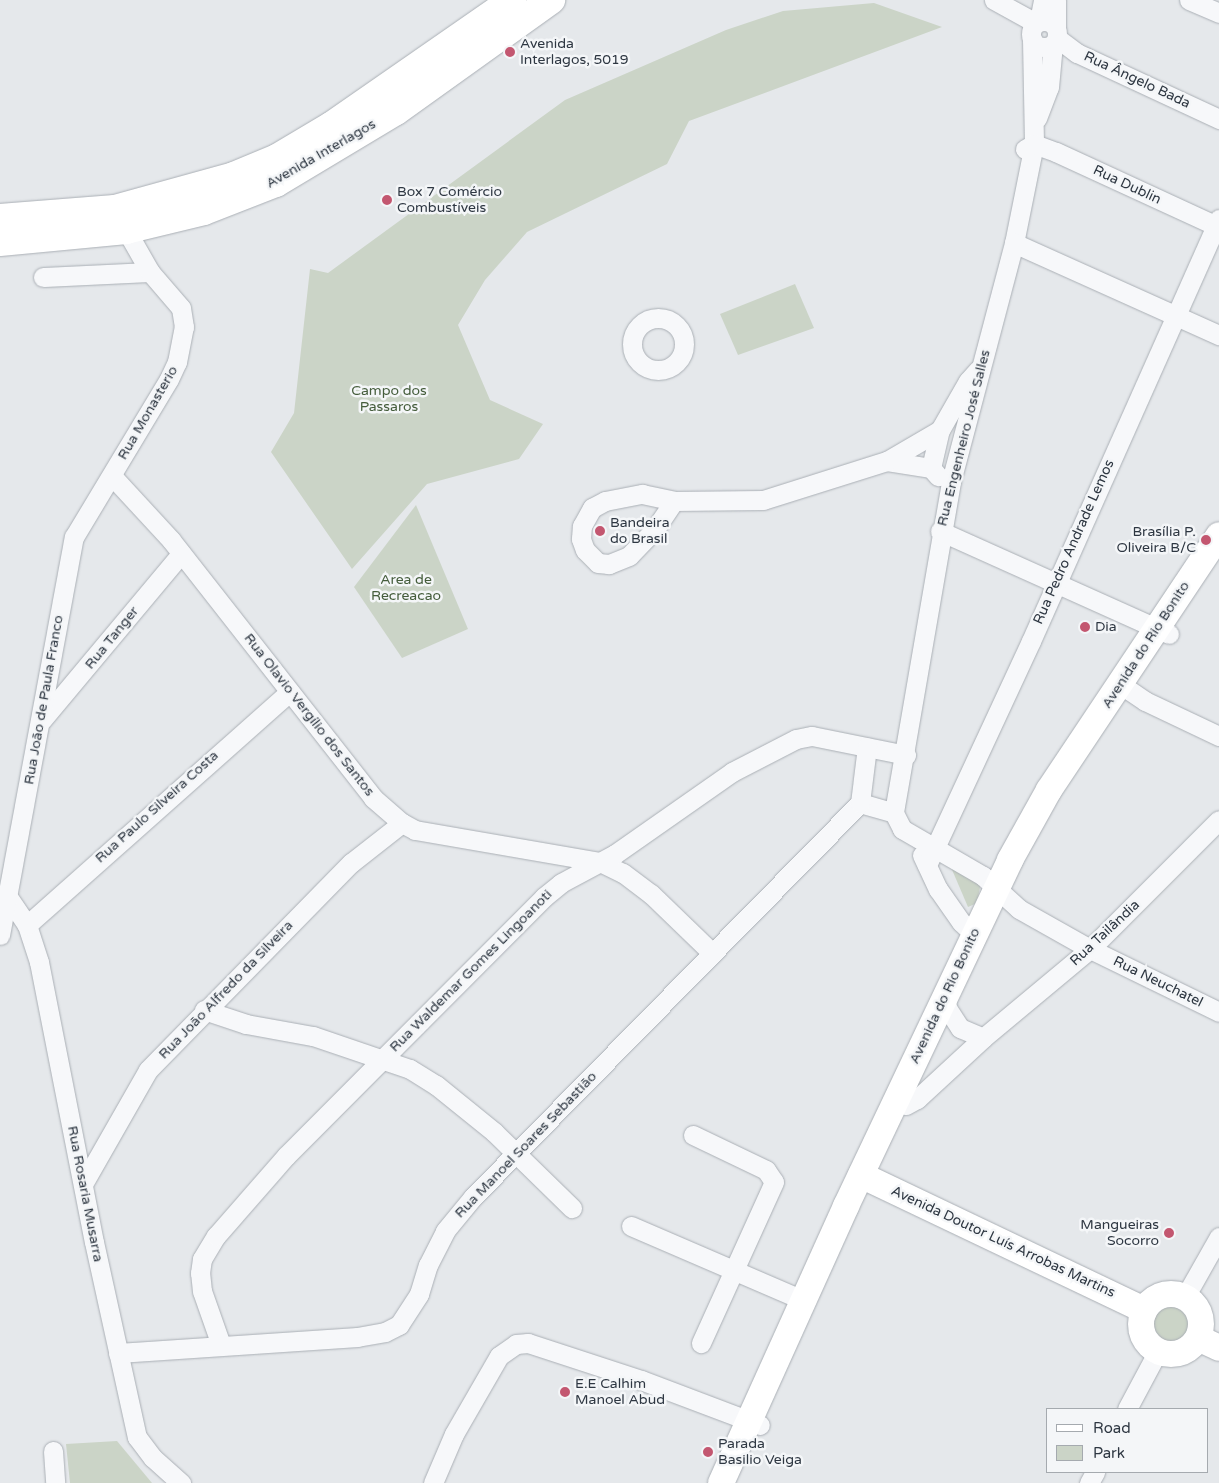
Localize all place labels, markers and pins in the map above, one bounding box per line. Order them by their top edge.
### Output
place label: Avenida Interlagos, 5019 [520,36,629,68]
marker: Avenida Interlagos, 5019 [504,46,516,58]
place label: Box 7 Comércio Combustíveis [397,184,502,216]
marker: Box 7 Comércio Combustíveis [381,194,393,206]
place label: Bandeira do Brasil [610,515,670,548]
place label: Brasília P. Oliveira B/C [1117,524,1196,556]
marker: Bandeira do Brasil [594,525,606,537]
marker: Brasília P. Oliveira B/C [1200,534,1212,546]
place label: Dia [1095,619,1117,635]
marker: Dia [1079,621,1091,633]
place label: Mangueiras Socorro [1080,1217,1159,1250]
marker: Mangueiras Socorro [1163,1227,1175,1239]
place label: E.E Calhim Manoel Abud [575,1376,665,1408]
marker: E.E Calhim Manoel Abud [559,1386,571,1398]
place label: Parada Basilio Veiga [718,1436,802,1468]
marker: Parada Basilio Veiga [702,1446,714,1458]

